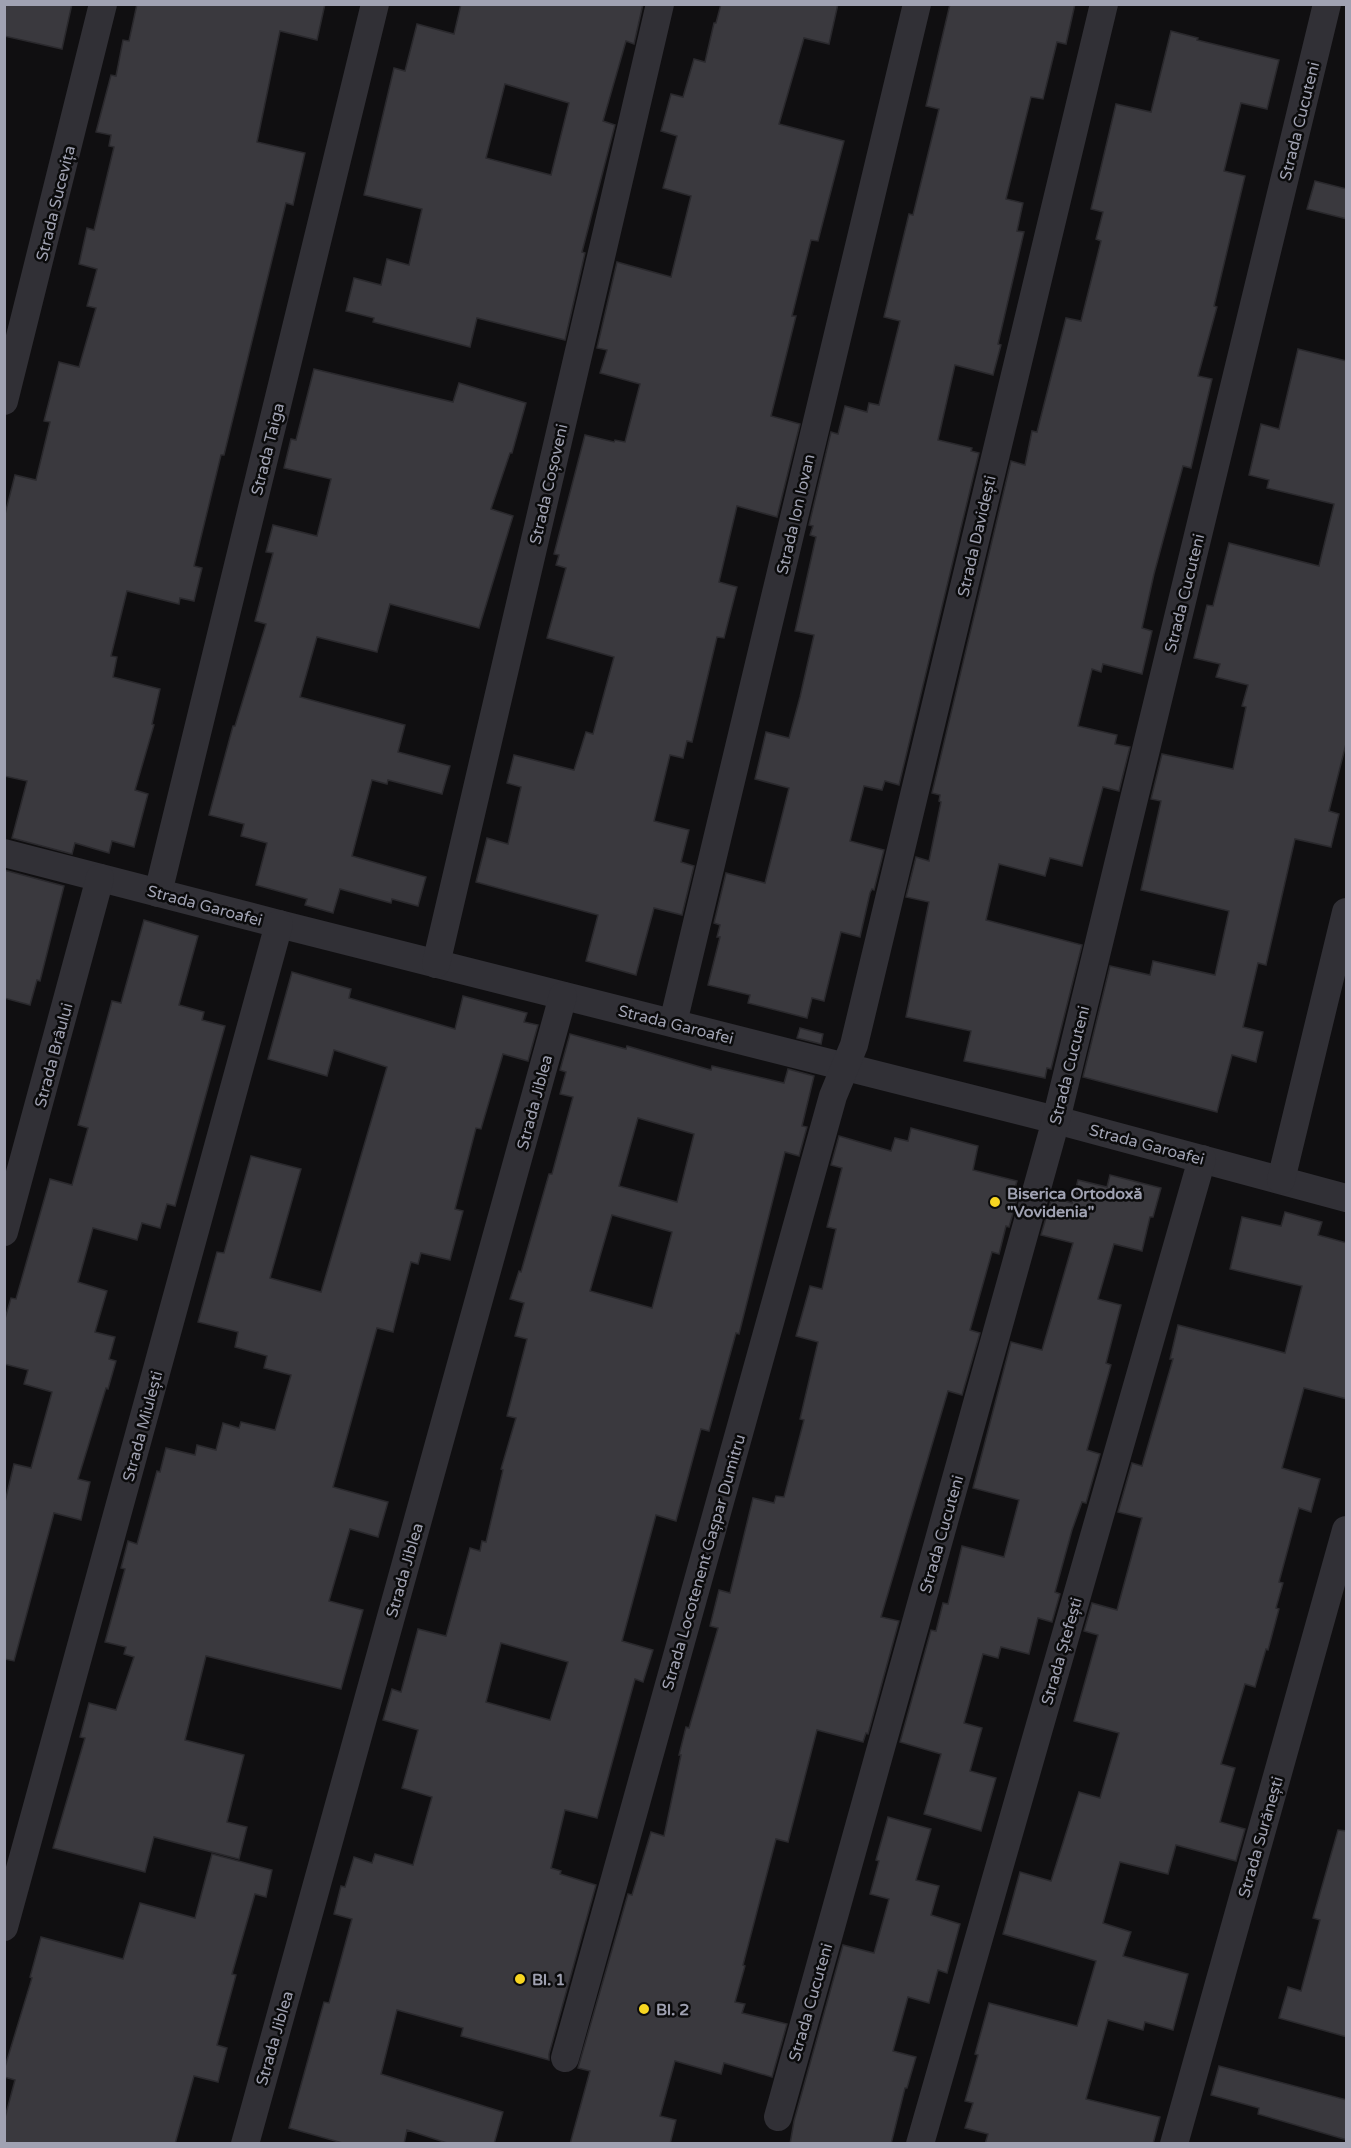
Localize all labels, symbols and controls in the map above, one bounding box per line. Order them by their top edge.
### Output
street label: Strada Cucuteni [1276,60,1324,183]
street label: Strada Sucevița [32,143,80,263]
street label: Strada Taiga [247,401,289,498]
street label: Strada Coșoveni [525,422,573,546]
street label: Strada Ion Iovan [772,452,820,576]
street label: Strada Davidești [953,474,1001,599]
street label: Strada Cucuteni [1161,532,1209,655]
street label: Strada Garoafei [145,881,264,931]
street label: Strada Brâului [30,1001,78,1110]
street label: Strada Garoafei [616,1001,736,1049]
street label: Strada Cucuteni [1046,1004,1094,1127]
street label: Strada Jiblea [513,1053,557,1152]
street label: Strada Garoafei [1087,1120,1206,1170]
place label: Biserica Ortodoxă "Vovidenia" [1007,1184,1142,1222]
marker: Biserica Ortodoxă "Vovidenia" [988,1195,1002,1209]
street label: Strada Miulești [119,1369,167,1484]
street label: Strada Locotenent Gașpar Dumitru [658,1432,750,1692]
street label: Strada Cucuteni [916,1473,968,1596]
street label: Strada Jiblea [382,1521,428,1620]
street label: Strada Ștefești [1037,1595,1087,1707]
street label: Strada Surănești [1234,1774,1288,1900]
street label: Strada Cucuteni [785,1941,837,2064]
place label: Bl. 1 [532,1970,565,1990]
marker: Bl. 1 [513,1972,527,1986]
street label: Strada Jiblea [252,1989,298,2088]
place label: Bl. 2 [656,2000,689,2020]
marker: Bl. 2 [637,2002,651,2016]

